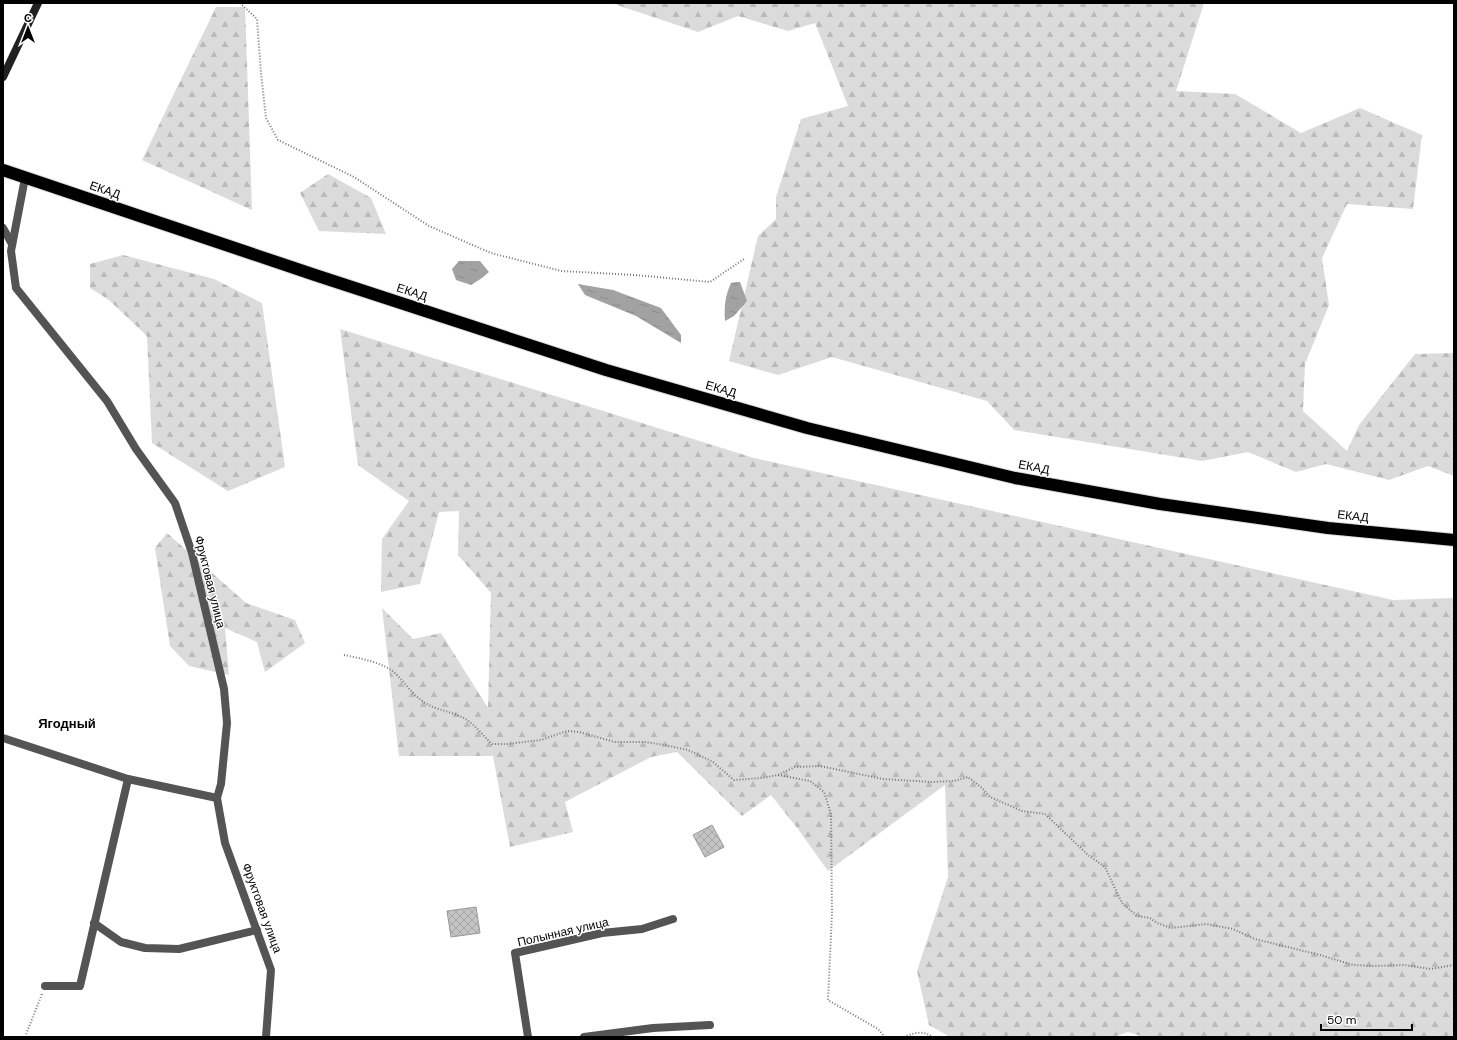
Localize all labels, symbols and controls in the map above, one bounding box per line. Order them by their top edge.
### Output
north arrow [8,8,48,48]
text: С [24,11,32,25]
street label: ЕКАД [87,177,123,203]
street label: ЕКАД [395,280,429,304]
street label: ЕКАД [704,377,738,401]
street label: ЕКАД [1017,456,1051,478]
street label: ЕКАД [1336,506,1370,526]
street label: Фруктовая улица [191,534,229,630]
district label: Ягодный [38,715,96,732]
street label: Фруктовая улица [238,861,286,956]
street label: Полынная улица [516,914,611,950]
scale bar [1321,1006,1412,1032]
text: 50 m [1327,1012,1356,1028]

